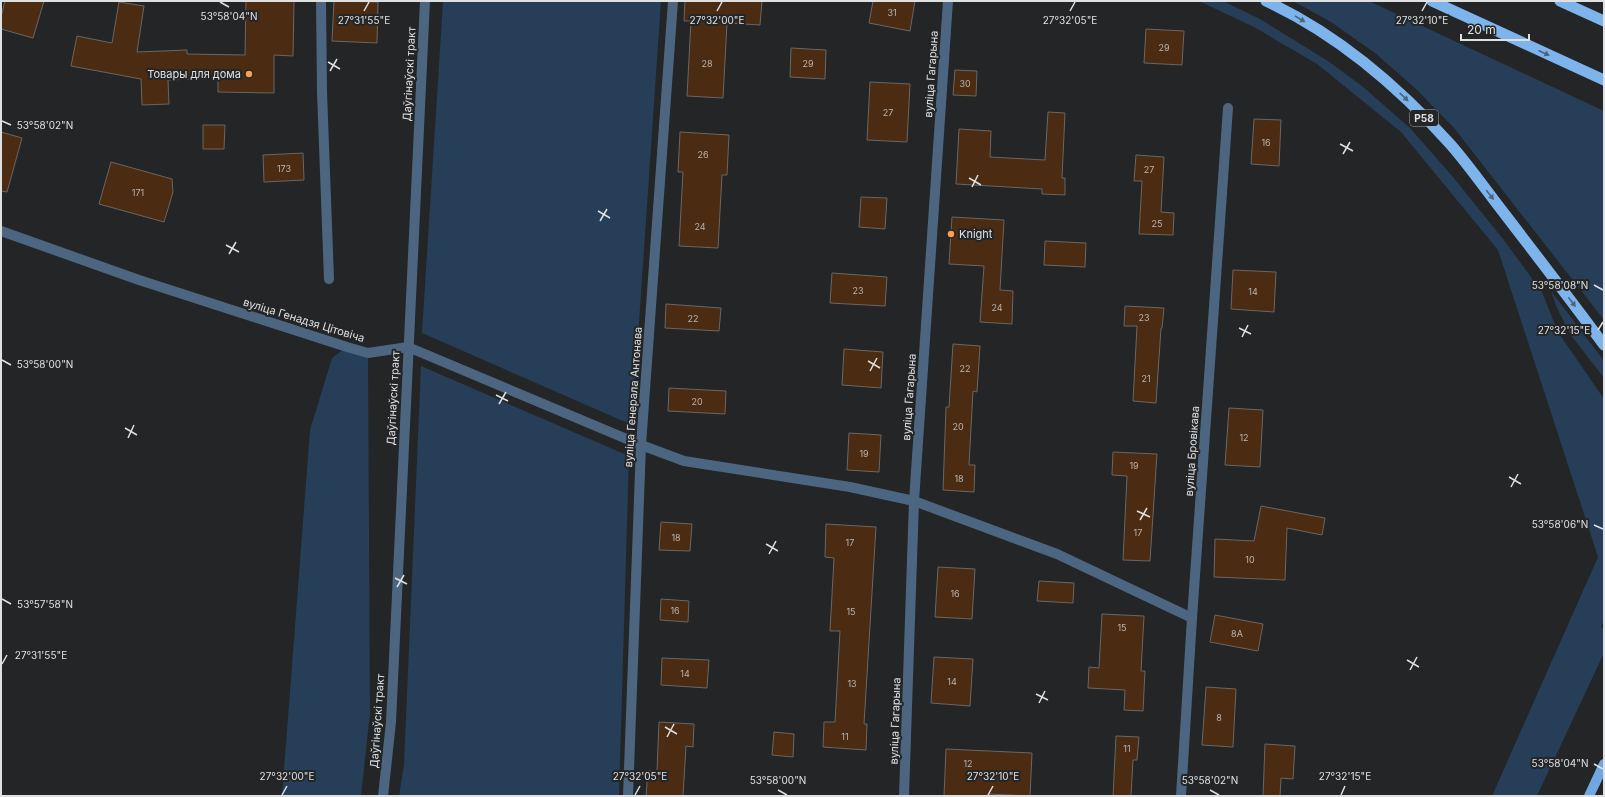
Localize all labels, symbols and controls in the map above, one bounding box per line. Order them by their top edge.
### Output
house number: 31 [887,7,897,18]
text: 53°58'04"N [201,10,257,22]
text: 27°31'55"E [338,14,390,26]
text: 27°32'00"E [690,14,744,26]
text: 27°32'05"E [1043,14,1097,26]
text: 27°32'10"E [1396,14,1448,26]
one-way arrow [1294,16,1306,23]
scale bar [1461,16,1529,42]
text: 20 m [1467,22,1496,37]
street label: Даўгінаўскі тракт [400,25,419,122]
street label: вуліца Гагарына [921,30,941,118]
house number: 29 [1158,42,1170,53]
one-way arrow [1538,50,1550,56]
house number: 28 [701,58,713,69]
house number: 29 [802,58,814,69]
place label: Товары для дома [147,67,241,81]
marker: Товары для дома [244,69,254,79]
house number: 30 [959,78,971,89]
one-way arrow [1399,93,1409,102]
house number: 27 [883,107,893,118]
road number: Р58 [1410,110,1438,126]
text: 53°58'02"N [17,119,73,131]
house number: 16 [1261,137,1271,148]
house number: 26 [697,149,709,160]
house number: 173 [277,163,292,174]
house number: 27 [1144,164,1154,175]
house number: 171 [132,187,144,198]
one-way arrow [1485,189,1494,200]
house number: 25 [1152,218,1162,229]
house number: 24 [694,221,706,232]
place label: Knight [959,227,993,241]
marker: Knight [946,229,956,239]
text: 53°58'08"N [1532,279,1588,291]
house number: 23 [852,285,864,296]
house number: 14 [1248,286,1258,297]
street label: вуліца Генадзя Цітовіча [242,295,366,345]
one-way arrow [1568,297,1576,308]
house number: 24 [991,302,1003,313]
house number: 23 [1138,312,1150,323]
house number: 22 [688,313,698,324]
text: 27°32'15"E [1538,324,1590,336]
street label: вуліца Генерала Антонава [621,326,645,468]
street label: Даўгінаўскі тракт [384,349,403,446]
street label: вуліца Гагарына [899,353,919,441]
text: 53°58'00"N [17,358,73,370]
house number: 22 [960,363,970,374]
house number: 21 [1141,373,1151,384]
house number: 20 [691,396,703,407]
street label: вуліца Бровікава [1182,405,1202,497]
house number: 20 [952,421,964,432]
house number: 12 [1239,432,1249,443]
house number: 19 [859,448,869,459]
house number: 19 [1129,460,1139,471]
house number: 18 [954,473,964,484]
text: 53°58'06"N [1532,518,1588,530]
house number: 17 [1134,527,1142,538]
house number: 18 [671,532,681,543]
house number: 17 [846,537,854,548]
house number: 10 [1245,554,1255,565]
house number: 16 [950,588,960,599]
text: 53°57'58"N [17,598,73,610]
house number: 16 [670,605,680,616]
house number: 15 [846,606,856,617]
house number: 15 [1117,622,1127,633]
house number: 8А [1231,628,1243,639]
text: 27°31'55"E [15,649,67,661]
house number: 14 [680,668,690,679]
street label: Даўгінаўскі тракт [367,672,387,769]
house number: 14 [947,676,957,687]
street label: вуліца Гагарына [886,677,904,765]
house number: 13 [847,678,857,689]
house number: 8 [1216,712,1222,723]
house number: 11 [841,731,849,742]
house number: 11 [1123,743,1131,754]
text: 53°58'04"N [1532,757,1588,769]
house number: 12 [963,758,973,769]
text: 27°32'00"E [260,770,314,782]
text: 27°32'05"E [613,770,667,782]
text: 27°32'10"E [967,770,1019,782]
text: 27°32'15"E [1319,770,1371,782]
text: 53°58'00"N [750,774,806,786]
text: 53°58'02"N [1182,774,1238,786]

